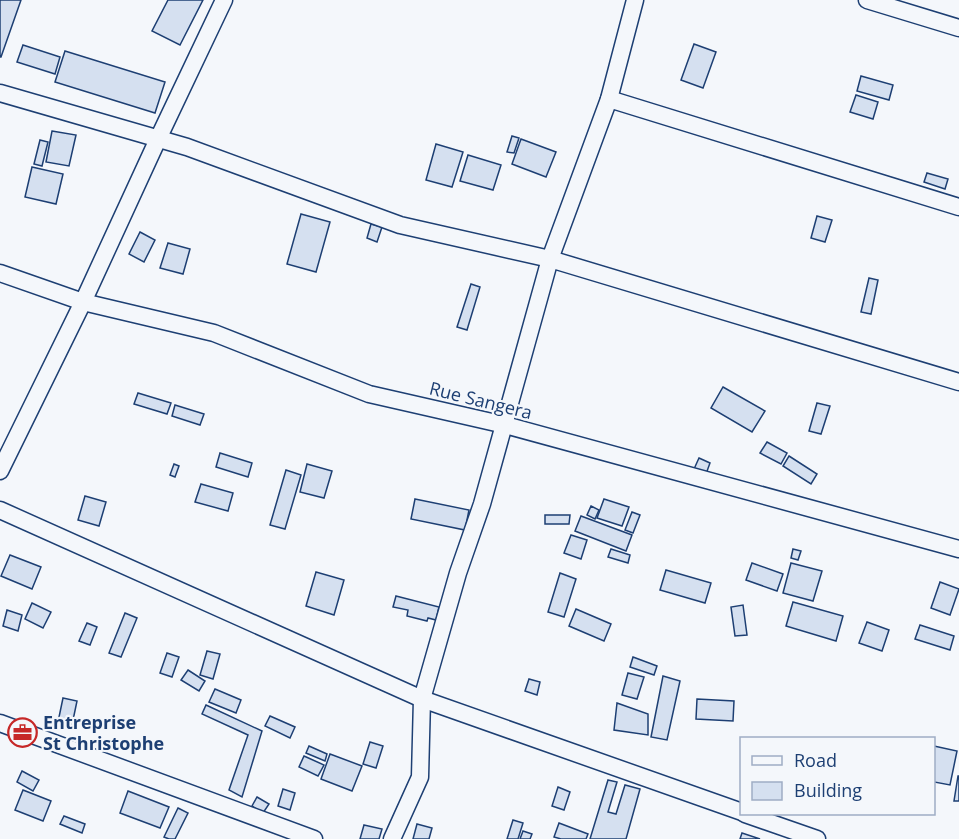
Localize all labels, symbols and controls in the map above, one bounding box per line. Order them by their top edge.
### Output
street label: Rue Sangera [427,376,535,424]
place label: Entreprise St Christophe [43,710,164,755]
office icon: Entreprise St Christophe [6,716,38,748]
legend [740,737,935,815]
text: Road [794,748,837,772]
text: Building [794,778,862,802]

